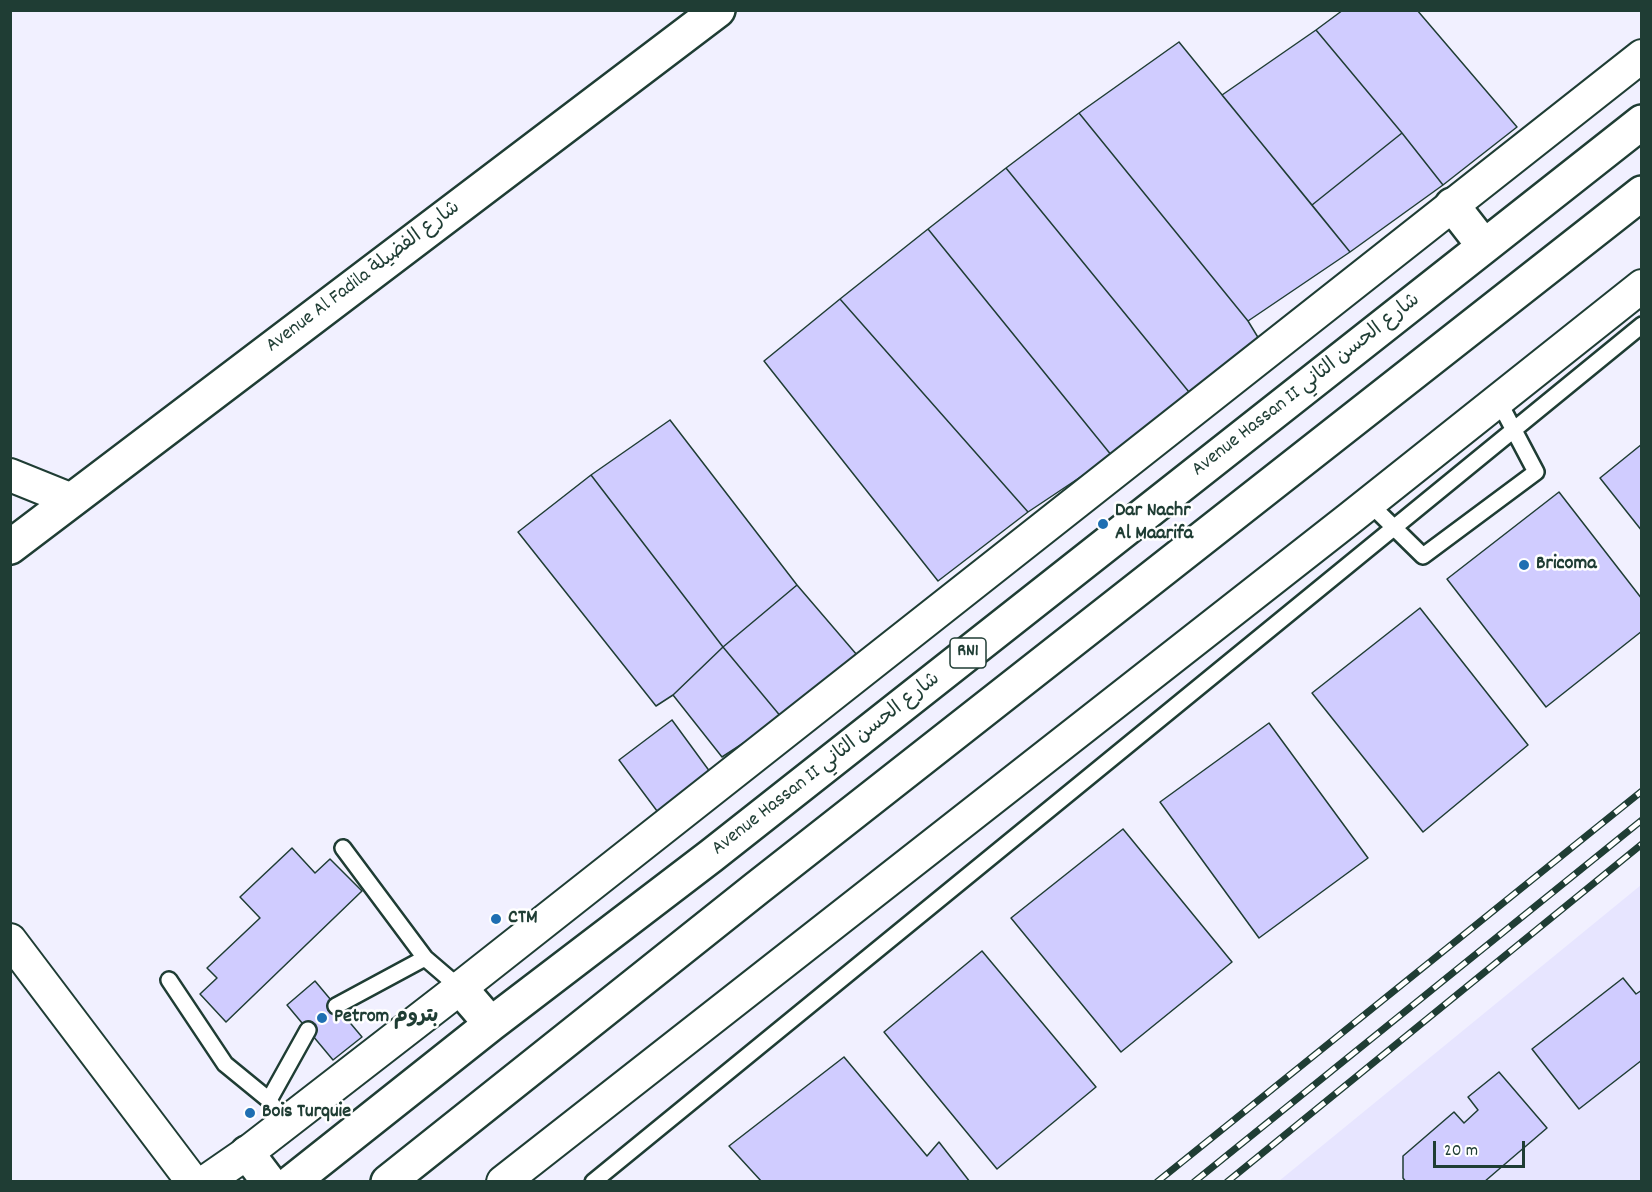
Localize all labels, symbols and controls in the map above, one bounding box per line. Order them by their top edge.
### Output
street label: Avenue Al Fadila شارع الفضيلة [262,197,466,359]
street label: Avenue Hassan II شارع الحسن الثاني [1188,289,1426,483]
place label: Dar Nachr Al Maarifa [1115,500,1193,547]
marker: Dar Nachr Al Maarifa [1096,517,1110,531]
place label: Bricoma [1536,553,1597,577]
marker: Bricoma [1517,558,1531,572]
road number: RN1 [950,638,986,668]
street label: Avenue Hassan II شارع الحسن الثاني [708,668,946,862]
place label: CTM [508,907,538,931]
marker: CTM [489,912,503,926]
place label: Petrom بتروم [334,1006,438,1030]
marker: Petrom بتروم [315,1011,329,1025]
place label: Bois Turquie [262,1101,351,1125]
marker: Bois Turquie [243,1106,257,1120]
scale bar [1436,1129,1528,1167]
text: 20 m [1444,1139,1478,1164]

